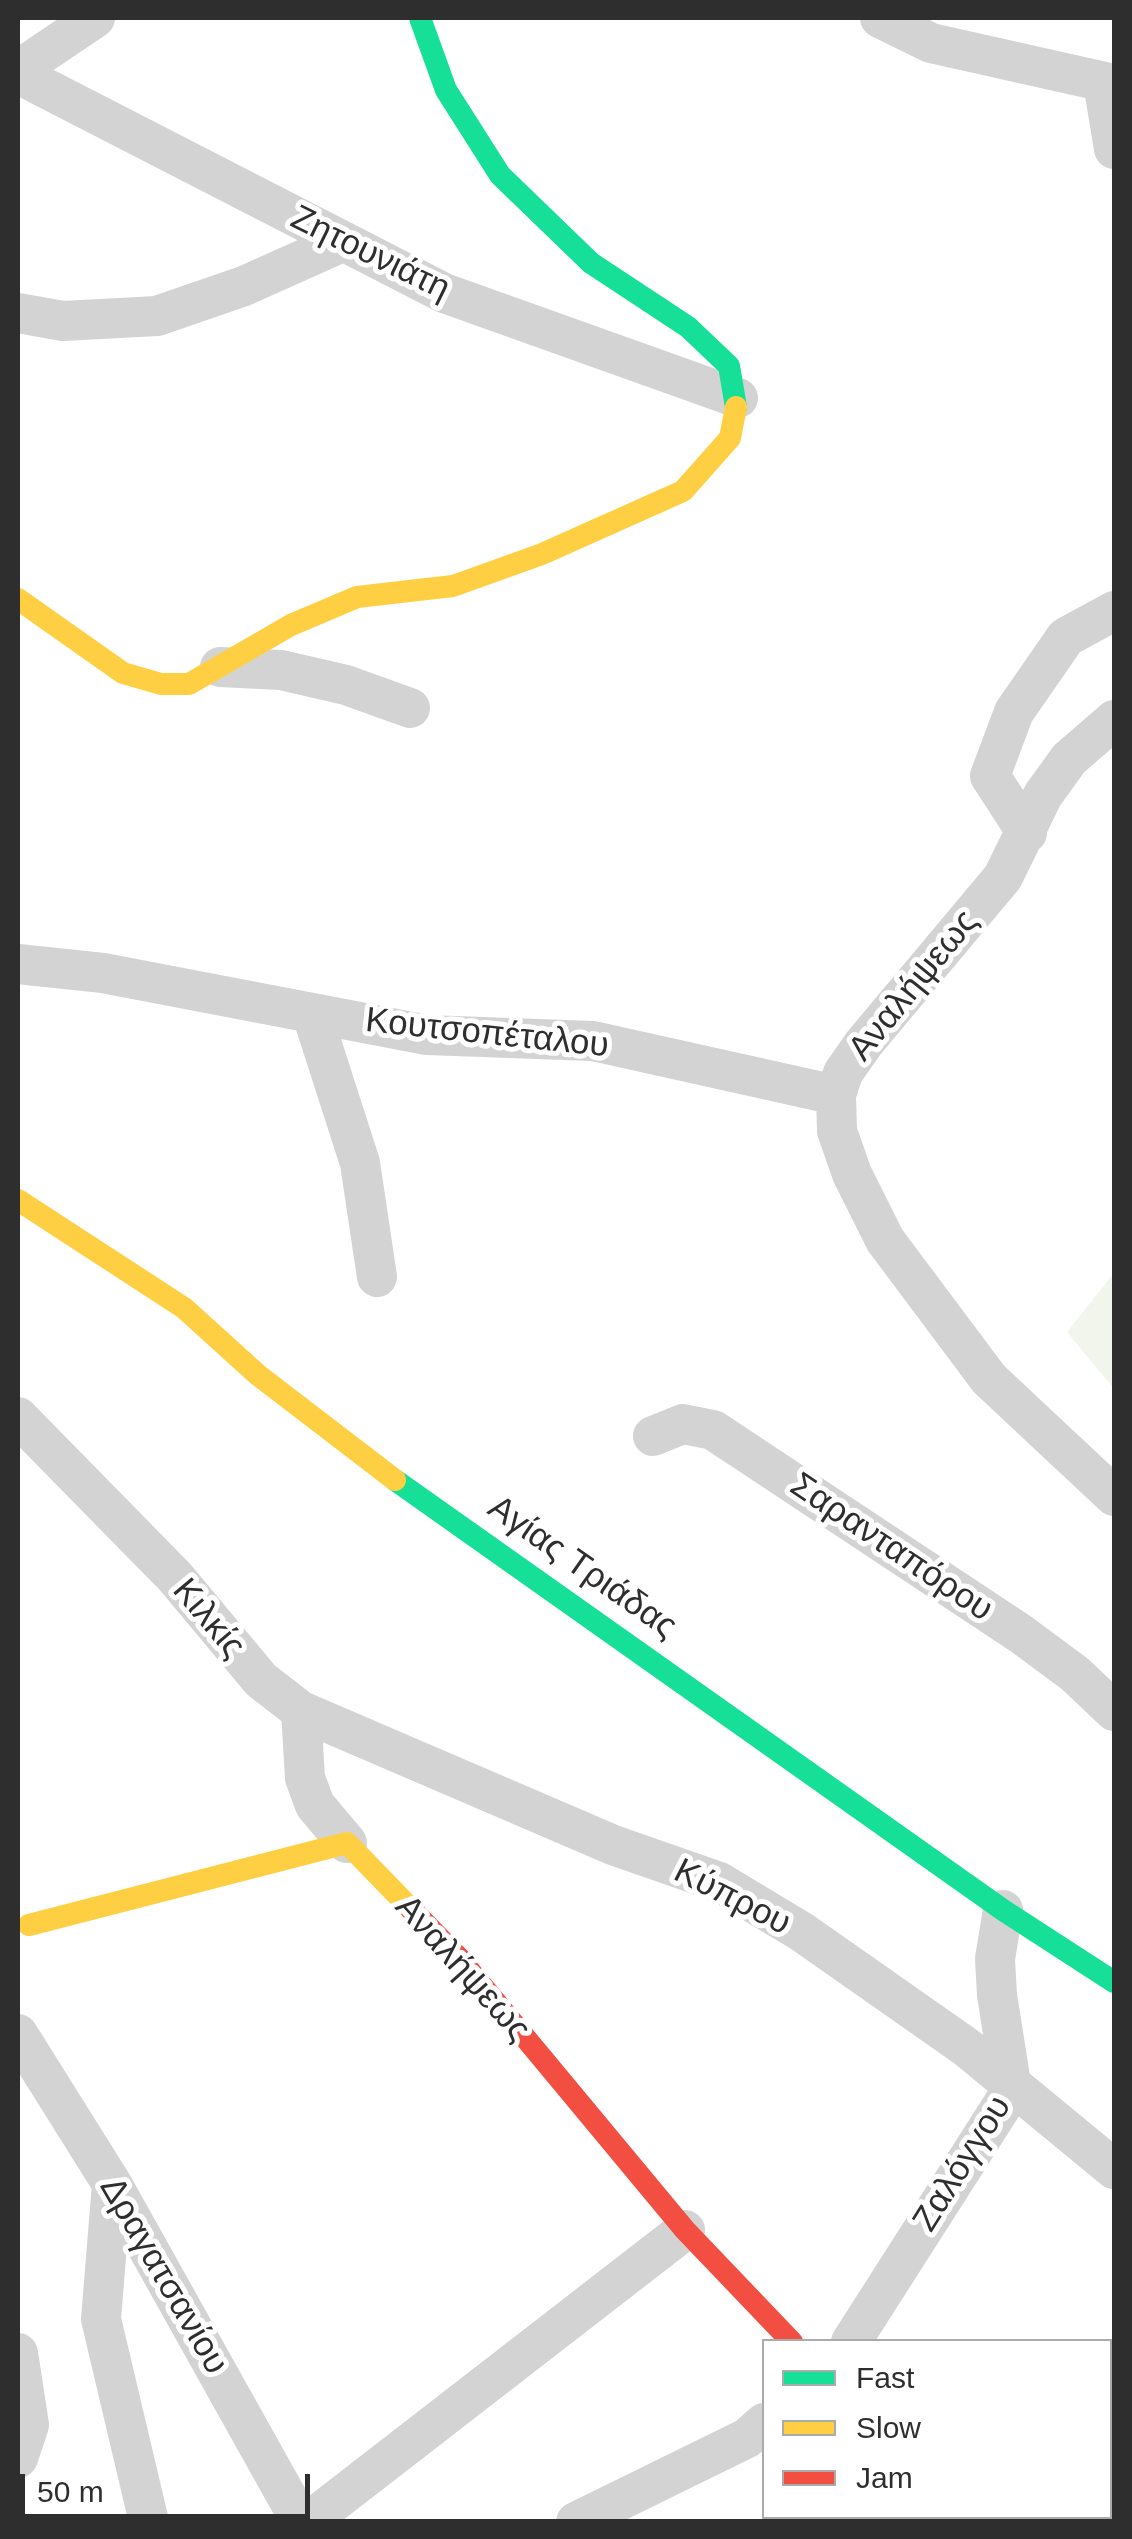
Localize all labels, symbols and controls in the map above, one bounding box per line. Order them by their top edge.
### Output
street label: Ζητουνιάτη [284,198,456,310]
street label: Αναλήψεως [840,902,988,1070]
street label: Κουτσοπέταλου [363,1000,611,1068]
street label: Σαρανταπόρου [782,1465,1000,1631]
street label: Αγίας Τριάδας [480,1488,684,1648]
street label: Κιλκίς [163,1571,253,1667]
street label: Κύπρου [667,1851,797,1945]
street label: Αναλήψεως [385,1887,539,2051]
street label: Ζαλόγγου [905,2089,1021,2239]
street label: Δραγατσανίου [90,2170,236,2382]
legend [762,2339,1112,2519]
text: Fast [856,2361,914,2394]
text: Slow [856,2411,921,2444]
scale bar [25,2454,315,2516]
text: Jam [856,2461,913,2494]
text: 50 m [37,2475,104,2508]

